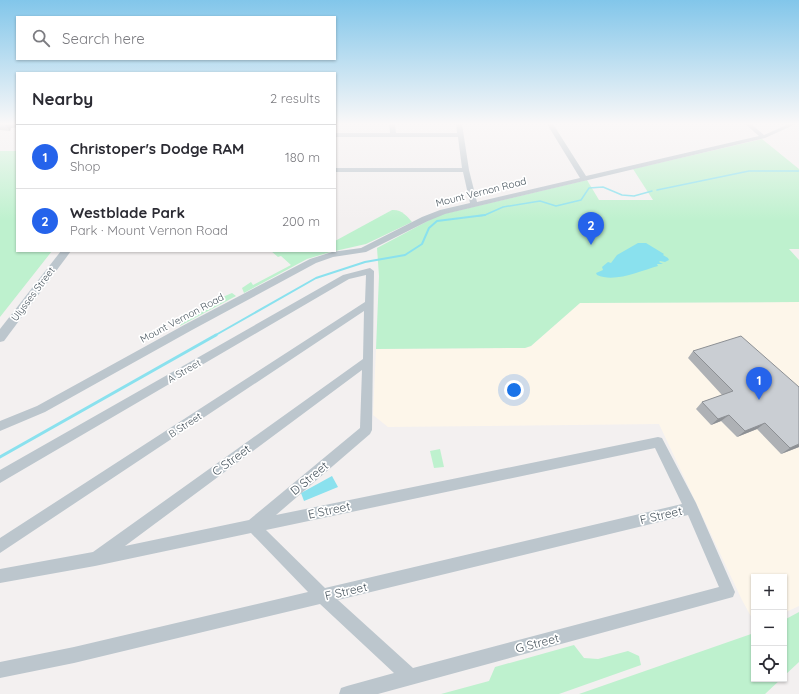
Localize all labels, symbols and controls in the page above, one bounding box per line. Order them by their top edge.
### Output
search box [16,16,336,60]
icon: search [30,27,52,49]
text: Search here [62,29,145,48]
text: Nearby [32,88,93,109]
text: 2 results [270,90,320,106]
text: Christoper's Dodge RAM [70,139,244,158]
text: 1 [42,149,48,165]
text: 180 m [285,149,320,165]
text: Shop [70,158,100,174]
street label: Mount Vernon Road [434,174,528,210]
text: Westblade Park [70,203,185,222]
pin: 2 [578,212,604,245]
text: 2 [41,213,49,229]
text: 200 m [282,213,320,229]
text: Park · Mount Vernon Road [70,222,228,238]
street label: Ulysses Street [8,264,58,324]
street label: Mount Vernon Road [138,290,226,346]
street label: A Street [165,356,204,386]
pin: 1 [746,367,772,400]
your location [504,380,524,400]
street label: B Street [166,409,204,440]
street label: C Street [209,441,253,479]
street label: D Street [287,458,331,498]
street label: E Street [306,498,352,522]
street label: F Street [638,503,684,527]
map controls [751,574,787,682]
button: + [751,574,787,610]
street label: F Street [323,579,369,603]
button: − [751,610,787,646]
street label: G Street [514,630,560,656]
button: locate [751,646,787,682]

